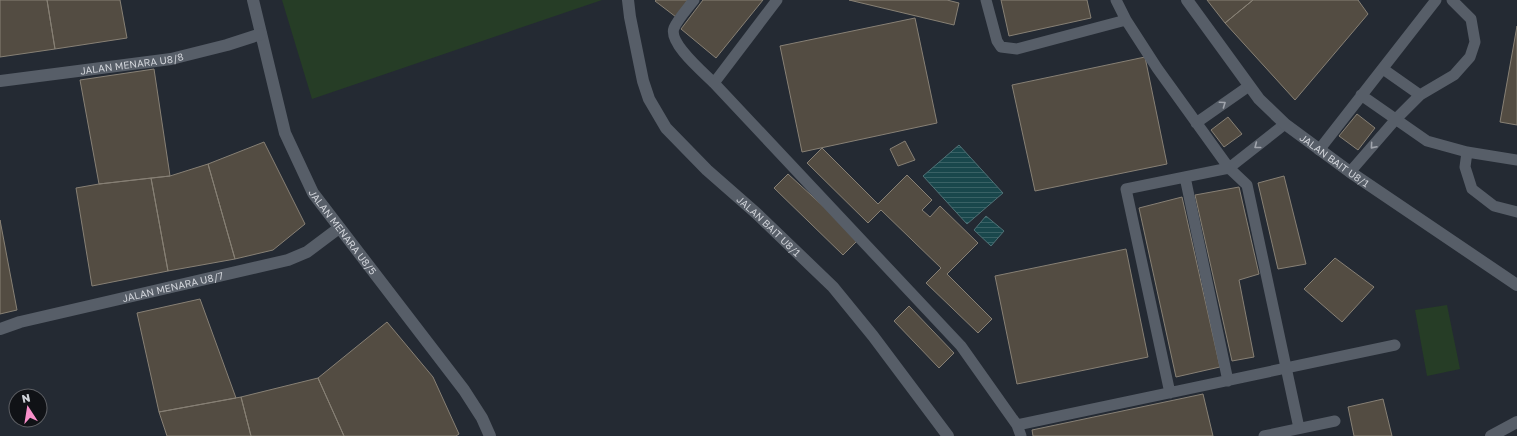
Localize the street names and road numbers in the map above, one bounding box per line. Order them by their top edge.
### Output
street label: JALAN MENARA U8/8 [79,50,185,77]
street label: JALAN BAIT U8/1 [1298,131,1372,189]
street label: JALAN MENARA U8/5 [306,188,379,277]
street label: JALAN BAIT U8/1 [734,193,803,259]
street label: JALAN MENARA U8/7 [121,269,224,304]

